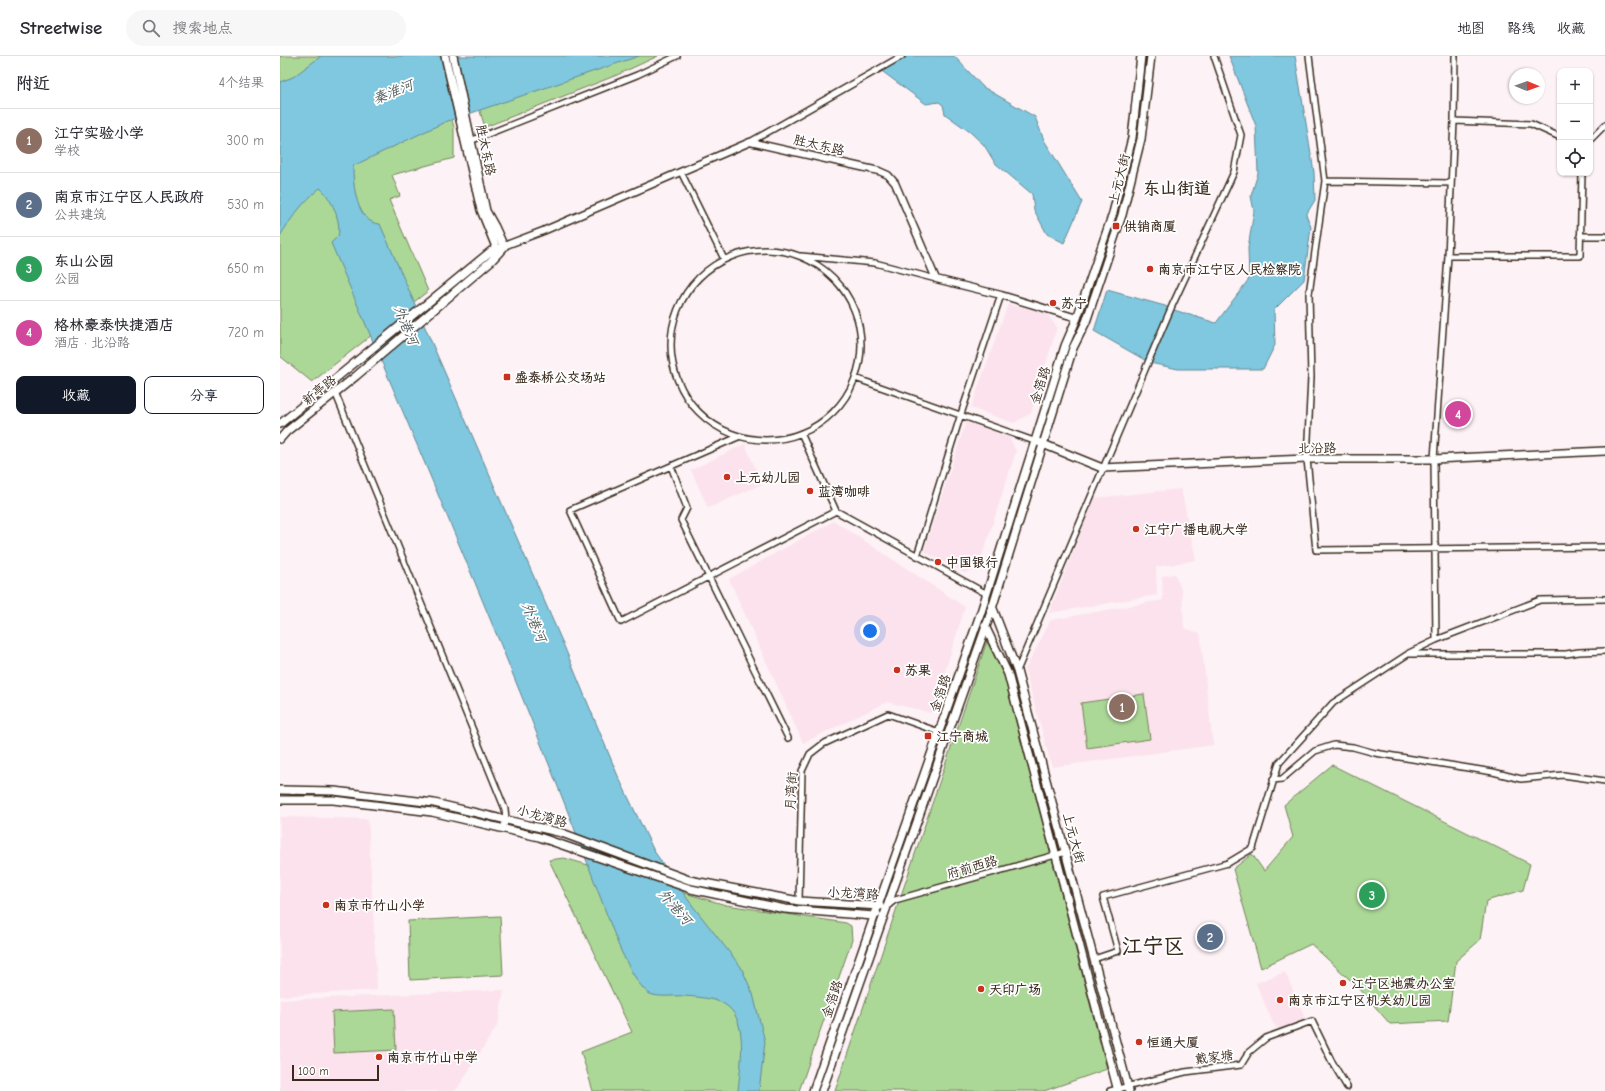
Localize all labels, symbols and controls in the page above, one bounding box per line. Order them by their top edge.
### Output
search box [126,10,406,46]
text: Streetwise [20,17,102,39]
icon: search [140,17,162,39]
text: 搜索地点 [172,19,232,37]
text: 地图 [1457,20,1485,37]
text: 路线 [1507,20,1535,37]
text: 收藏 [1557,20,1585,37]
north arrow [1509,68,1545,104]
map controls [1557,68,1593,176]
button: + [1557,68,1593,104]
text: 附近 [16,74,50,93]
text: 4个结果 [219,75,264,90]
water label: 秦淮河 [370,76,418,108]
button: − [1557,104,1593,140]
street label: 胜太东路 [473,123,499,177]
text: 江宁实验小学 [54,124,144,142]
street label: 胜太东路 [792,132,846,158]
text: 1 [26,133,32,148]
text: 300 m [226,133,264,148]
button: locate [1557,140,1593,176]
text: 学校 [54,143,80,158]
street label: 上元大街 [1105,152,1133,206]
district label: 东山街道 [1143,179,1211,198]
text: 南京市江宁区人民政府 [54,188,204,206]
text: 2 [26,197,32,212]
text: 530 m [227,197,264,212]
text: 公共建筑 [54,207,106,222]
place label: 供销商厦 [1124,219,1176,234]
marker: 供销商厦 [1111,221,1121,231]
text: 东山公园 [54,252,114,270]
text: 3 [26,261,32,276]
text: 650 m [227,261,264,276]
place label: 南京市江宁区人民检察院 [1158,262,1301,277]
marker: 南京市江宁区人民检察院 [1145,264,1155,274]
text: 公园 [54,271,80,286]
place label: 苏宁 [1061,296,1087,311]
marker: 苏宁 [1048,298,1058,308]
water label: 外港河 [390,302,423,349]
text: 格林豪泰快捷酒店 [54,316,174,334]
text: 4 [26,325,32,340]
text: 720 m [228,325,264,340]
text: 酒店 · 北沿路 [54,335,130,350]
street label: 金箔路 [1027,364,1053,406]
place label: 盛泰桥公交场站 [515,370,606,385]
street label: 新亭路 [299,372,339,408]
marker: 盛泰桥公交场站 [502,372,512,382]
button: 收藏 [16,376,136,414]
button: 分享 [144,376,264,414]
pin: 4 [1445,399,1471,429]
street label: 北沿路 [1297,440,1337,456]
place label: 上元幼儿园 [735,470,800,485]
marker: 上元幼儿园 [722,472,732,482]
place label: 蓝湾咖啡 [818,484,870,499]
marker: 蓝湾咖啡 [805,486,815,496]
place label: 江宁广播电视大学 [1144,522,1248,537]
marker: 江宁广播电视大学 [1131,524,1141,534]
place label: 中国银行 [946,555,998,570]
marker: 中国银行 [933,557,943,567]
water label: 外港河 [518,599,551,646]
your location [860,621,880,641]
place label: 苏果 [905,663,931,678]
marker: 苏果 [892,665,902,675]
street label: 金箔路 [927,672,953,714]
pin: 1 [1109,692,1135,722]
place label: 江宁商城 [936,729,988,744]
marker: 江宁商城 [923,731,933,741]
street label: 月湾街 [782,771,800,811]
street label: 小龙湾路 [515,802,569,830]
street label: 上元大街 [1060,811,1088,865]
street label: 府前西路 [945,853,999,881]
pin: 3 [1359,880,1385,910]
street label: 小龙湾路 [827,884,879,902]
water label: 外港河 [655,886,697,930]
place label: 南京市竹山小学 [334,898,425,913]
marker: 南京市竹山小学 [321,900,331,910]
pin: 2 [1197,922,1223,952]
district label: 江宁区 [1122,934,1185,958]
place label: 江宁区地震办公室 [1351,976,1455,991]
street label: 金箔路 [819,978,845,1020]
marker: 江宁区地震办公室 [1338,978,1348,988]
place label: 天印广场 [989,982,1041,997]
marker: 天印广场 [976,984,986,994]
place label: 南京市江宁区机关幼儿园 [1288,993,1431,1008]
marker: 南京市江宁区机关幼儿园 [1275,995,1285,1005]
place label: 恒通大厦 [1147,1035,1199,1050]
marker: 恒通大厦 [1134,1037,1144,1047]
street label: 戴家塘 [1194,1047,1234,1067]
place label: 南京市竹山中学 [387,1050,478,1065]
marker: 南京市竹山中学 [374,1052,384,1062]
scale bar [292,1063,379,1082]
text: 100 m [298,1065,329,1078]

